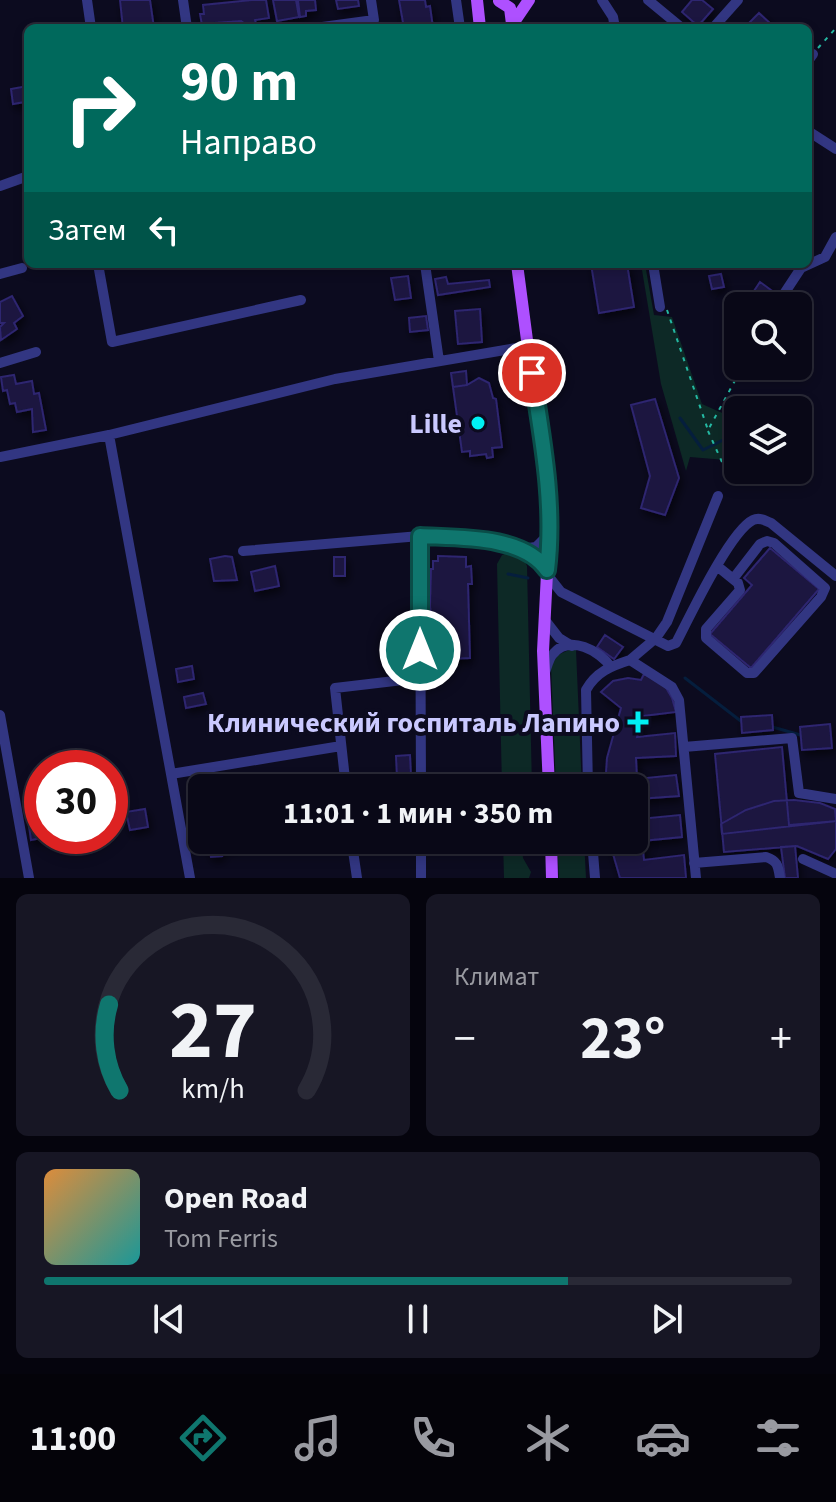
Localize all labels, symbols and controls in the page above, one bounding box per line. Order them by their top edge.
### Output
text: 90 m [180,43,298,122]
icon: right [48,56,152,160]
text: Направо [180,117,317,168]
icon: left [142,208,186,252]
text: Затем [48,209,126,252]
map controls [724,292,812,484]
button: search [724,292,812,380]
pin [498,339,566,407]
icon: arrive [510,351,554,395]
button: layers [724,396,812,484]
place label: Lille [409,404,462,444]
marker: Lille [469,414,487,432]
position arrow [378,608,462,692]
place label: Клинический госпиталь Лапино [207,703,620,743]
marker: Клинический госпиталь Лапино [627,711,649,733]
speed limit sign: 30 [24,750,128,854]
text: 11:01 · 1 мин · 350 m [283,792,553,835]
text: Климат [454,958,539,995]
text: 27 [169,972,257,1090]
text: 23° [580,997,666,1082]
text: − [454,1008,476,1071]
text: + [770,1008,792,1071]
text: km/h [181,1069,245,1109]
text: Open Road [164,1177,308,1220]
text: Tom Ferris [164,1220,278,1257]
icon: previous [147,1297,191,1341]
icon: pause [396,1297,440,1341]
icon: next [645,1297,689,1341]
icon: directions [175,1410,231,1466]
icon: music [290,1410,346,1466]
icon: phone [405,1410,461,1466]
icon: climate [520,1410,576,1466]
icon: car [635,1410,691,1466]
icon: filters [750,1410,806,1466]
text: 11:00 [30,1413,116,1464]

